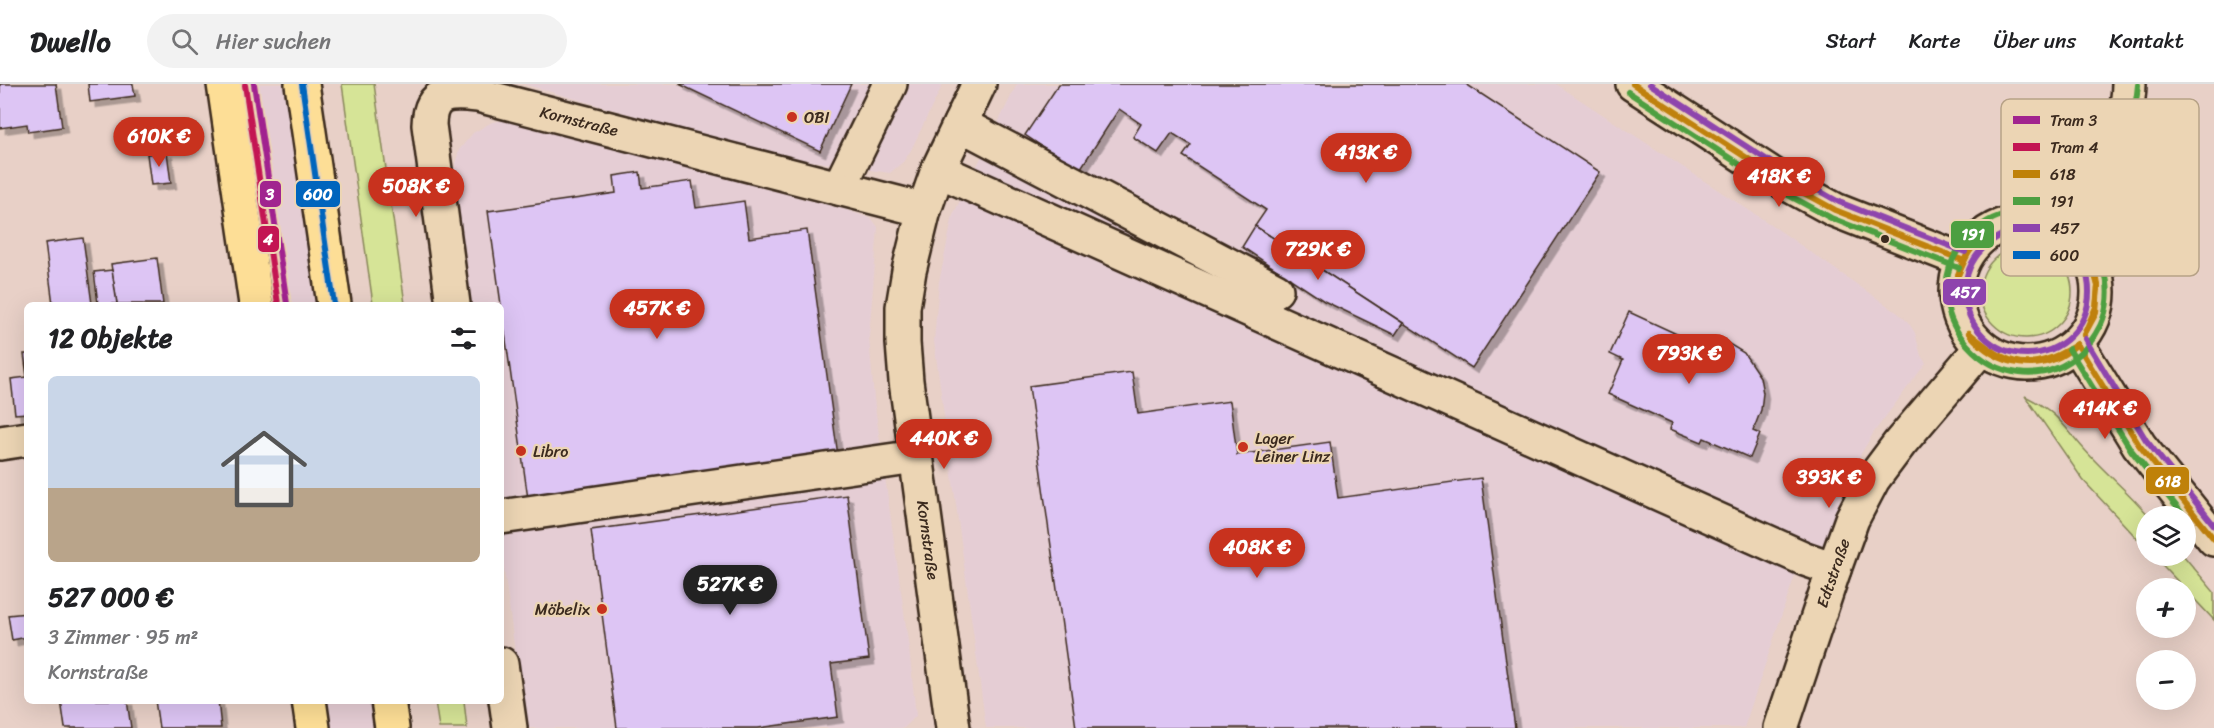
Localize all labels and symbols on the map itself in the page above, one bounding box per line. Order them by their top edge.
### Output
street label: Kornstraße [537,97,622,145]
legend [2001,99,2199,276]
place label: OBI [804,103,829,132]
text: Tram 3 [2050,106,2097,135]
marker: OBI [785,110,799,124]
pin: 610K € [110,117,208,168]
pin: 413K € [1317,133,1415,184]
text: Tram 4 [2050,133,2099,162]
pin: 418K € [1730,157,1828,208]
text: 618 [2050,160,2076,189]
pin: 508K € [367,167,465,218]
line badge: 3 [259,180,282,208]
text: 3 [265,180,275,209]
line badge: 600 [295,180,341,208]
text: 600 [302,180,333,209]
text: 191 [2050,187,2074,216]
text: 457 [2050,214,2080,243]
line badge: 191 [1950,220,1995,249]
text: 191 [1961,220,1985,249]
line badge: 4 [257,225,280,253]
text: 4 [262,225,273,254]
pin: 729K € [1269,230,1367,281]
unlabelled marker [1879,233,1891,245]
text: 600 [2050,241,2079,270]
line badge: 457 [1942,278,1987,306]
text: 457 [1950,278,1981,307]
pin: 457K € [608,289,706,340]
pin: 793K € [1640,334,1738,385]
pin: 414K € [2056,389,2154,440]
pin: 440K € [895,419,993,470]
place label: Lager Leiner Linz [1255,424,1331,471]
place label: Libro [533,437,568,466]
marker: Lager Leiner Linz [1236,440,1250,454]
marker: Libro [514,444,528,458]
pin: 393K € [1780,458,1878,509]
line badge: 618 [2145,466,2190,495]
text: 618 [2154,467,2181,496]
street label: Kornstraße [908,498,948,582]
pin: 408K € [1208,528,1306,579]
street label: Edtstraße [1808,534,1858,612]
pin: 527K € [681,565,779,616]
place label: Möbelix [535,595,591,624]
marker: Möbelix [595,602,609,616]

